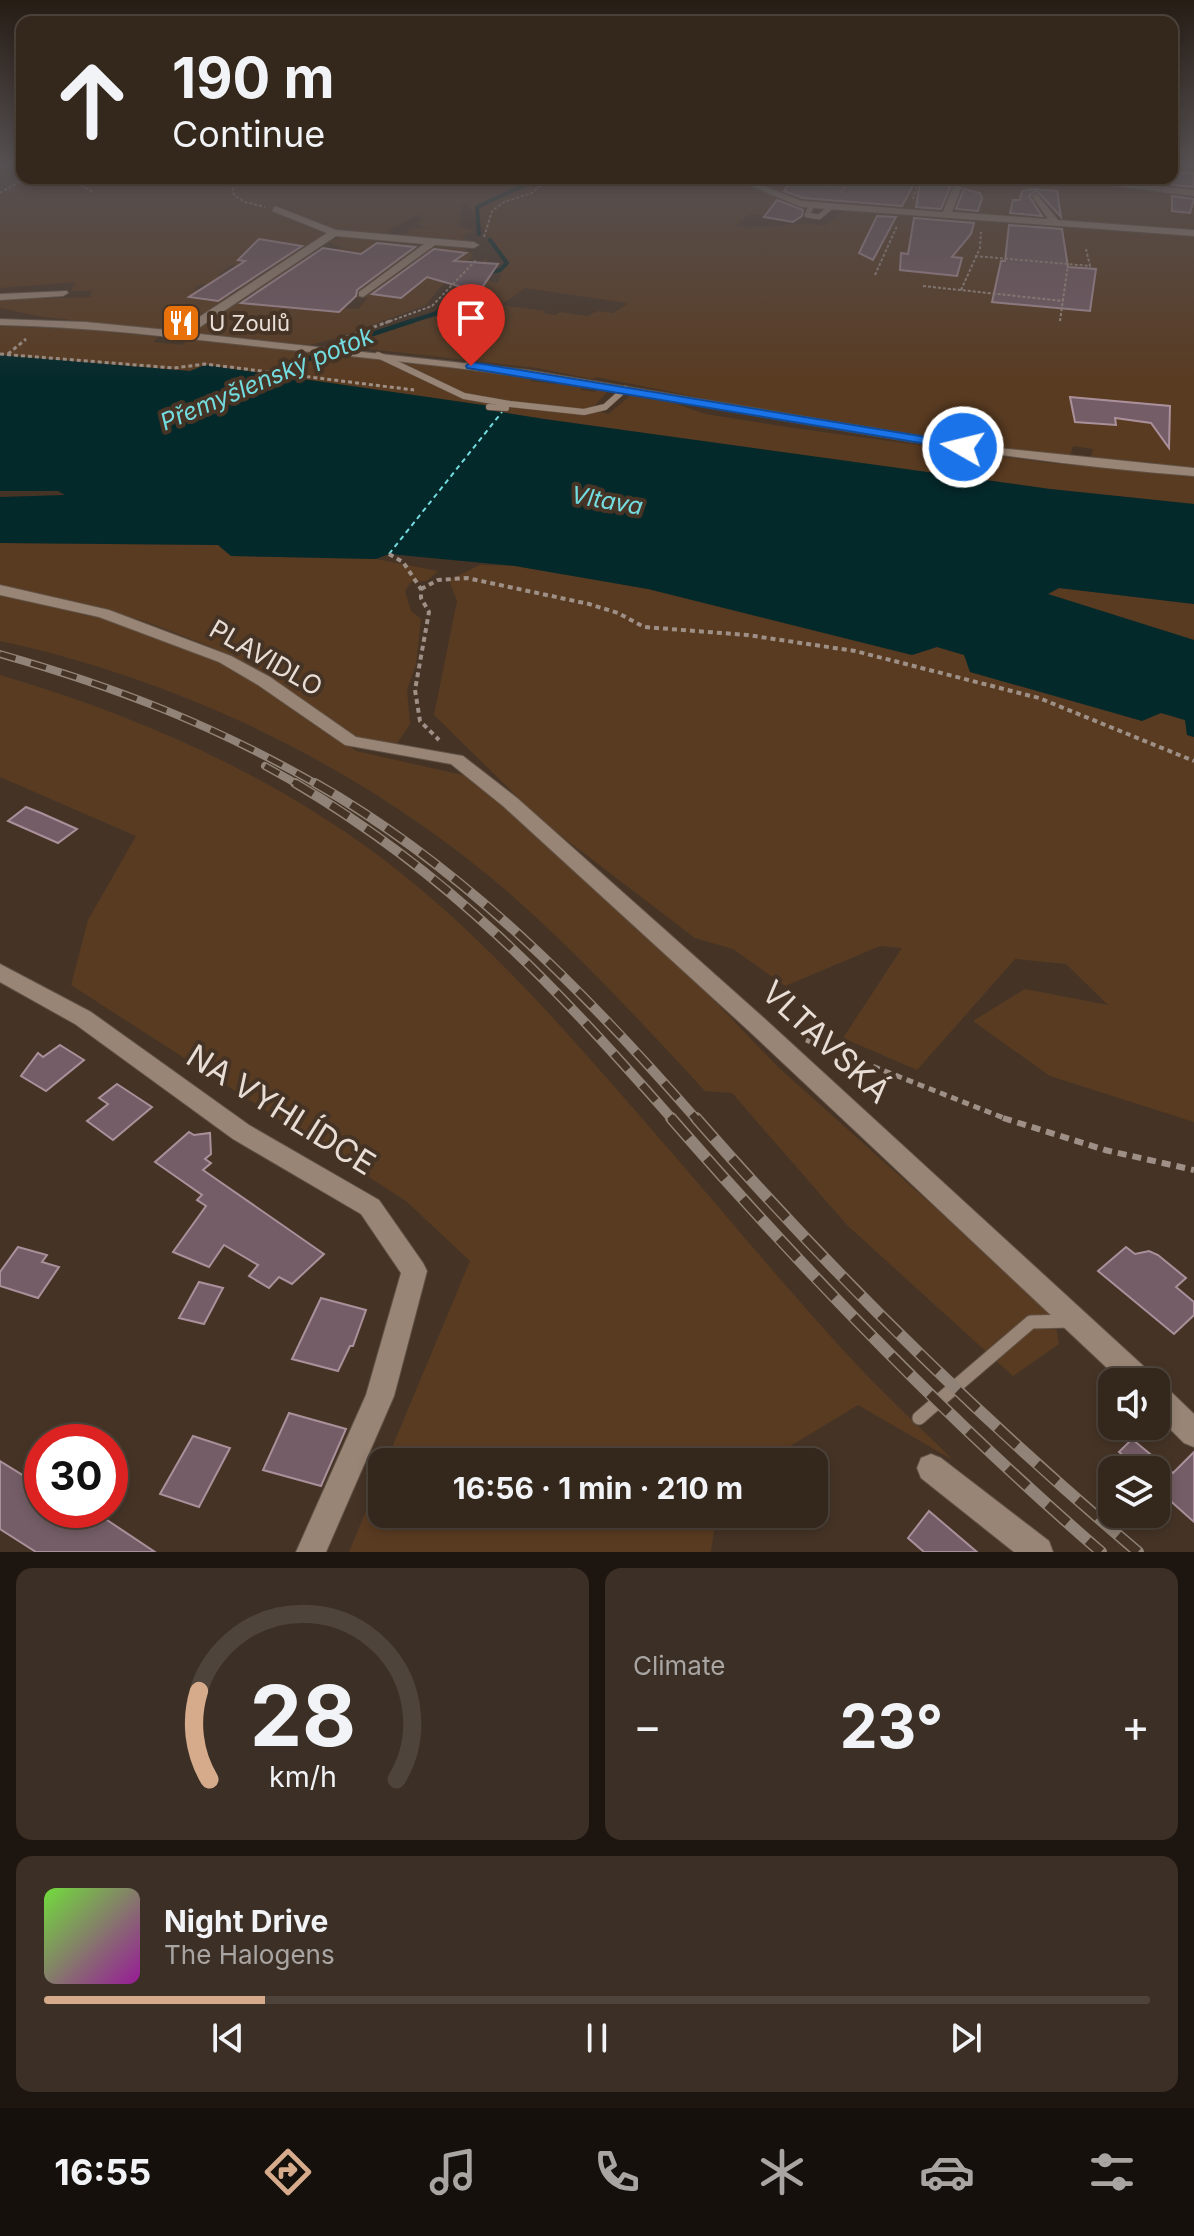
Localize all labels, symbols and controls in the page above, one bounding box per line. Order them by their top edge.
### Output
text: 190 m [172,44,335,112]
icon: ahead [40,48,144,152]
text: Continue [172,112,325,156]
pin [437,284,505,366]
icon: arrive [449,296,493,340]
restaurant icon: U Zoulů [160,302,202,344]
place label: U Zoulů [209,310,290,336]
water label: Přemyšlenský potok [156,320,379,437]
position arrow [921,405,1005,489]
water label: Vltava [569,480,645,521]
street label: PLAVIDLO [204,613,328,702]
street label: VLTAVSKÁ [754,972,899,1111]
street label: NA VYHLÍDCE [180,1036,383,1183]
map controls [1098,1368,1170,1528]
button: sound [1098,1368,1170,1440]
speed limit sign: 30 [24,1424,128,1528]
button: layers [1098,1456,1170,1528]
text: 16:56 · 1 min · 210 m [453,1470,743,1506]
text: Climate [633,1650,725,1681]
text: 28 [249,1665,356,1766]
text: 23° [840,1690,943,1762]
text: − [633,1699,662,1753]
text: + [1121,1699,1150,1753]
text: km/h [269,1759,336,1794]
text: Night Drive [164,1903,328,1939]
text: The Halogens [164,1939,335,1970]
icon: previous [206,2016,250,2060]
icon: pause [575,2016,619,2060]
icon: next [944,2016,988,2060]
icon: directions [260,2144,316,2200]
icon: music [425,2144,481,2200]
icon: phone [589,2144,645,2200]
icon: climate [754,2144,810,2200]
icon: car [919,2144,975,2200]
icon: filters [1084,2144,1140,2200]
text: 16:55 [54,2150,151,2194]

